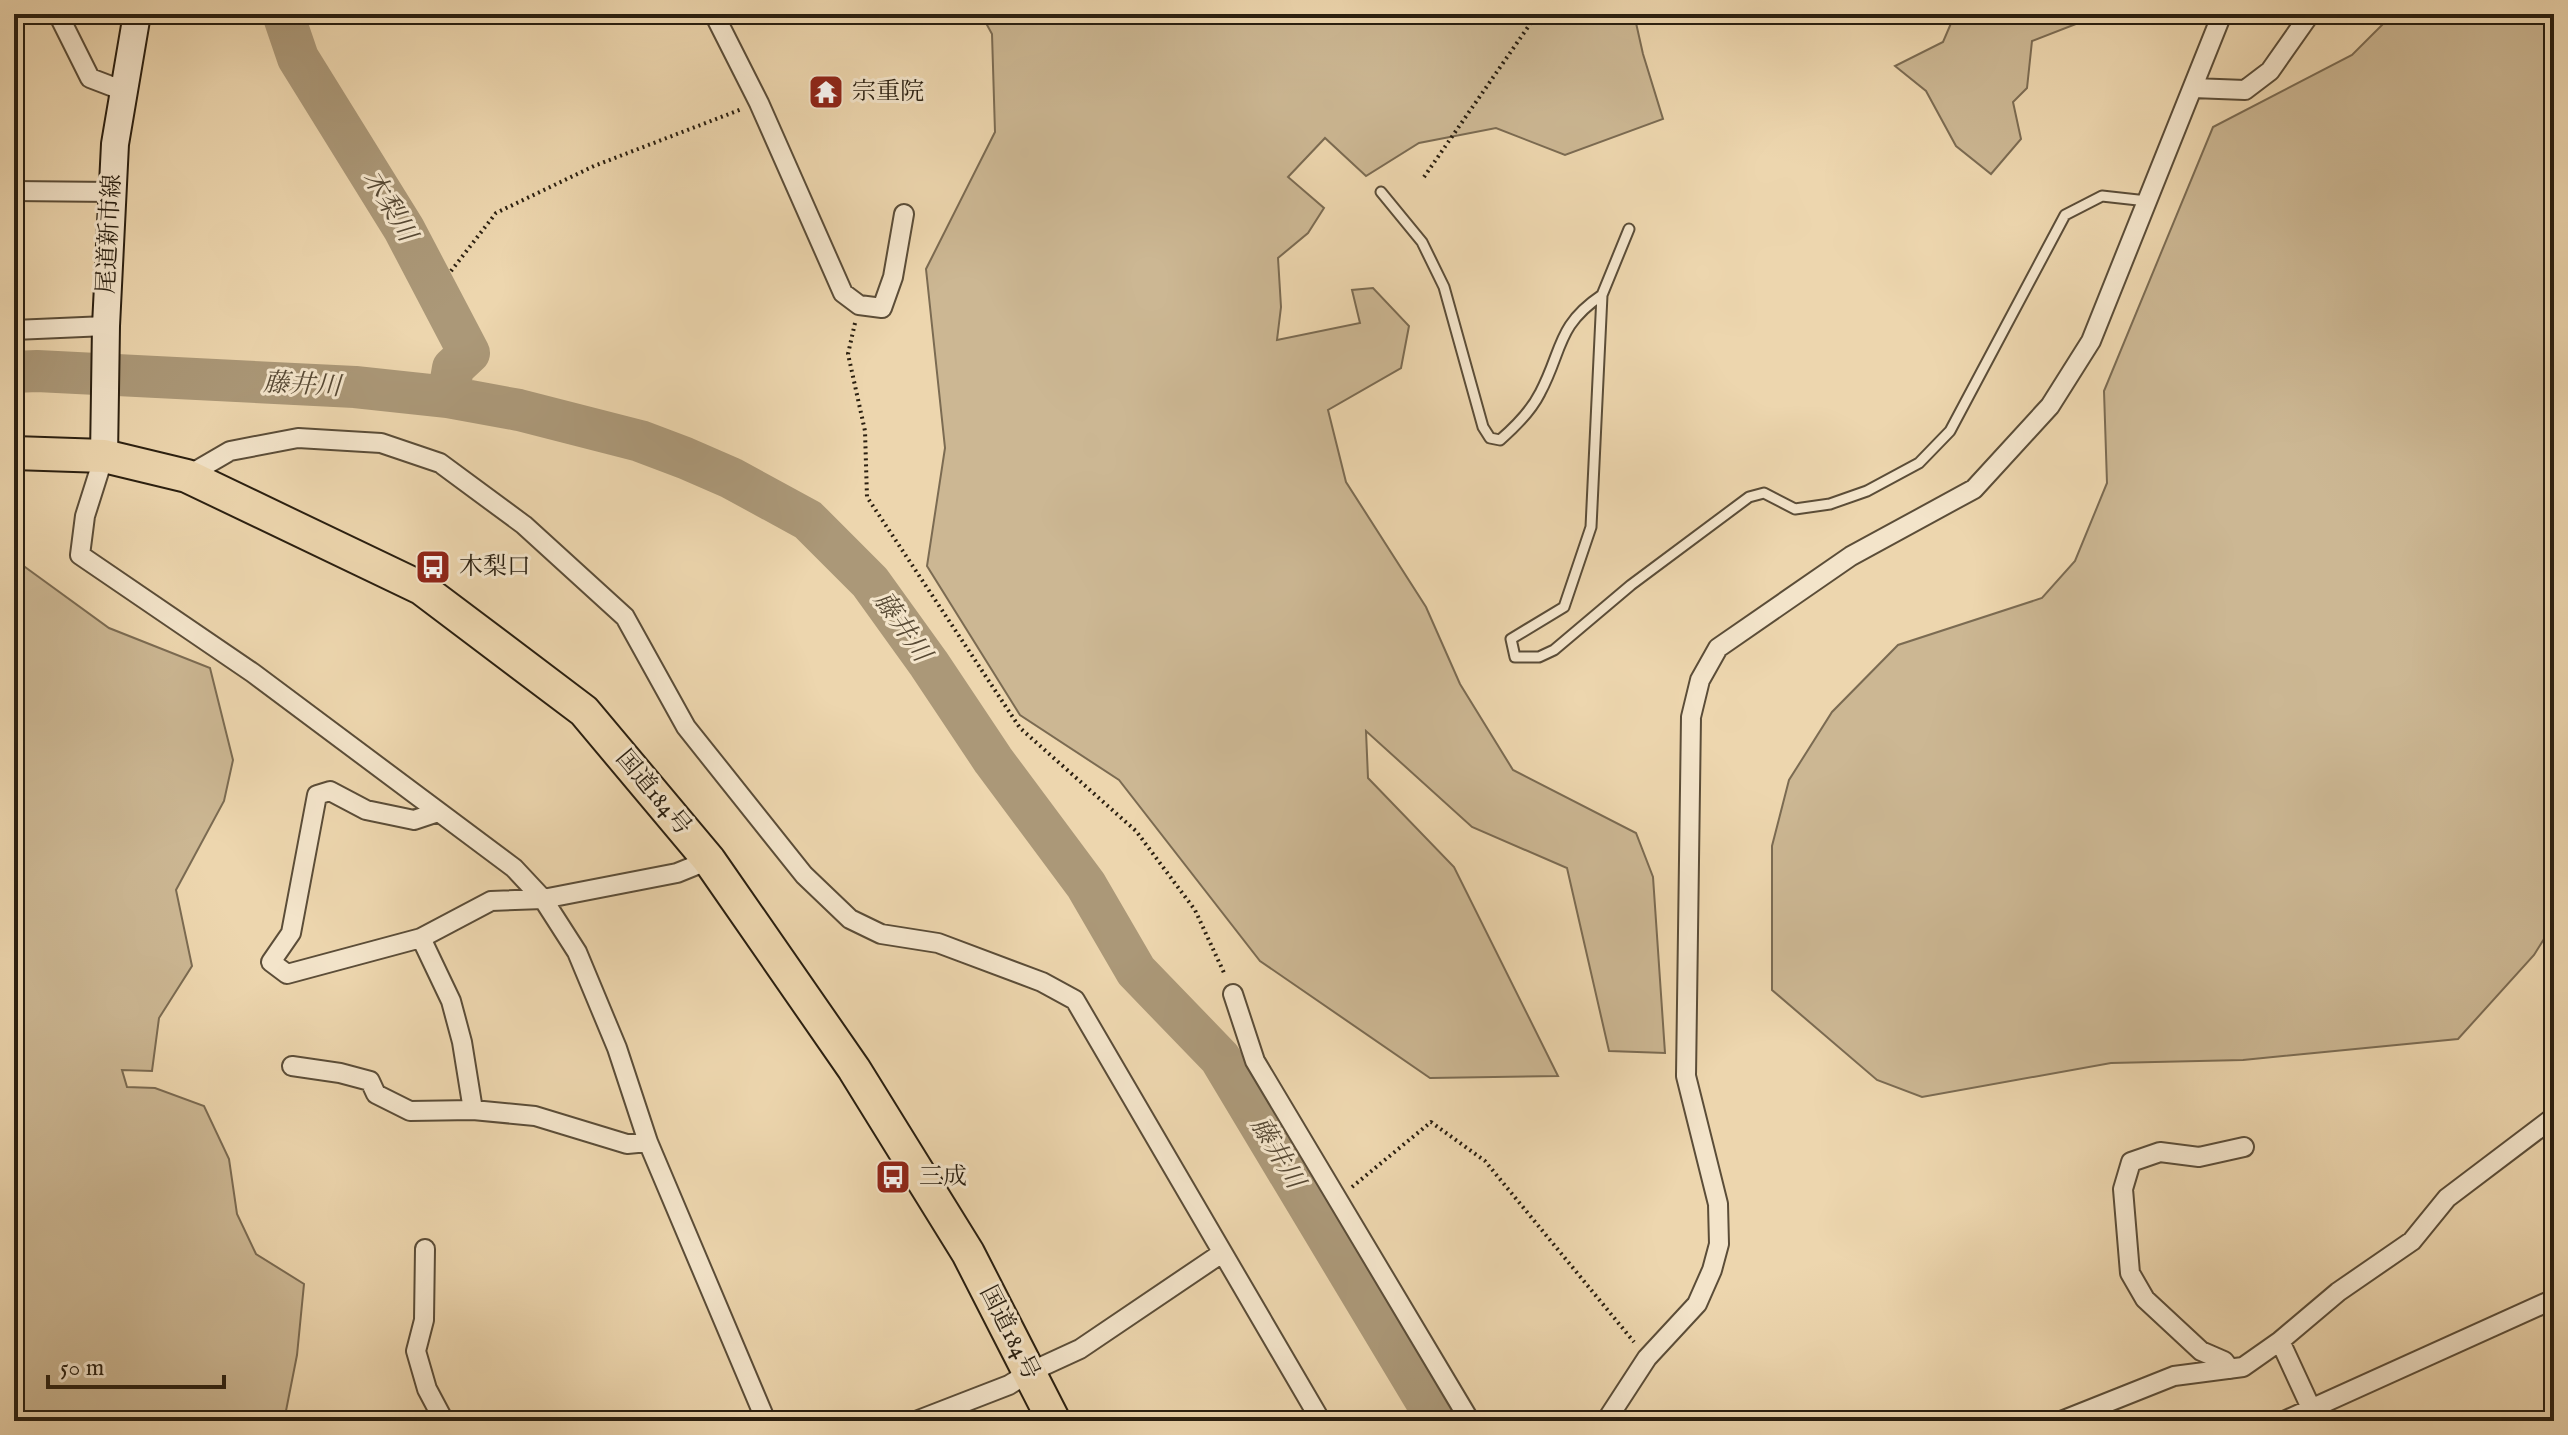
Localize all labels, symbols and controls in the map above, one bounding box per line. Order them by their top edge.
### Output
temple icon: 宗重院 [807,73,845,111]
place label: 宗重院 [852,77,924,108]
water label: 木梨川 [355,164,425,250]
street label: 尾道新市線 [91,173,129,295]
water label: 藤井川 [262,366,345,404]
bus stop icon: 木梨口 [414,548,452,586]
place label: 木梨口 [459,552,531,583]
water label: 藤井川 [866,586,940,671]
street label: 国道184号 [608,744,698,842]
water label: 藤井川 [1243,1111,1313,1197]
bus stop icon: 三成 [874,1158,912,1196]
place label: 三成 [919,1162,967,1193]
street label: 国道184号 [972,1280,1046,1386]
scale bar [48,1339,224,1389]
text: 50 m [60,1353,104,1384]

